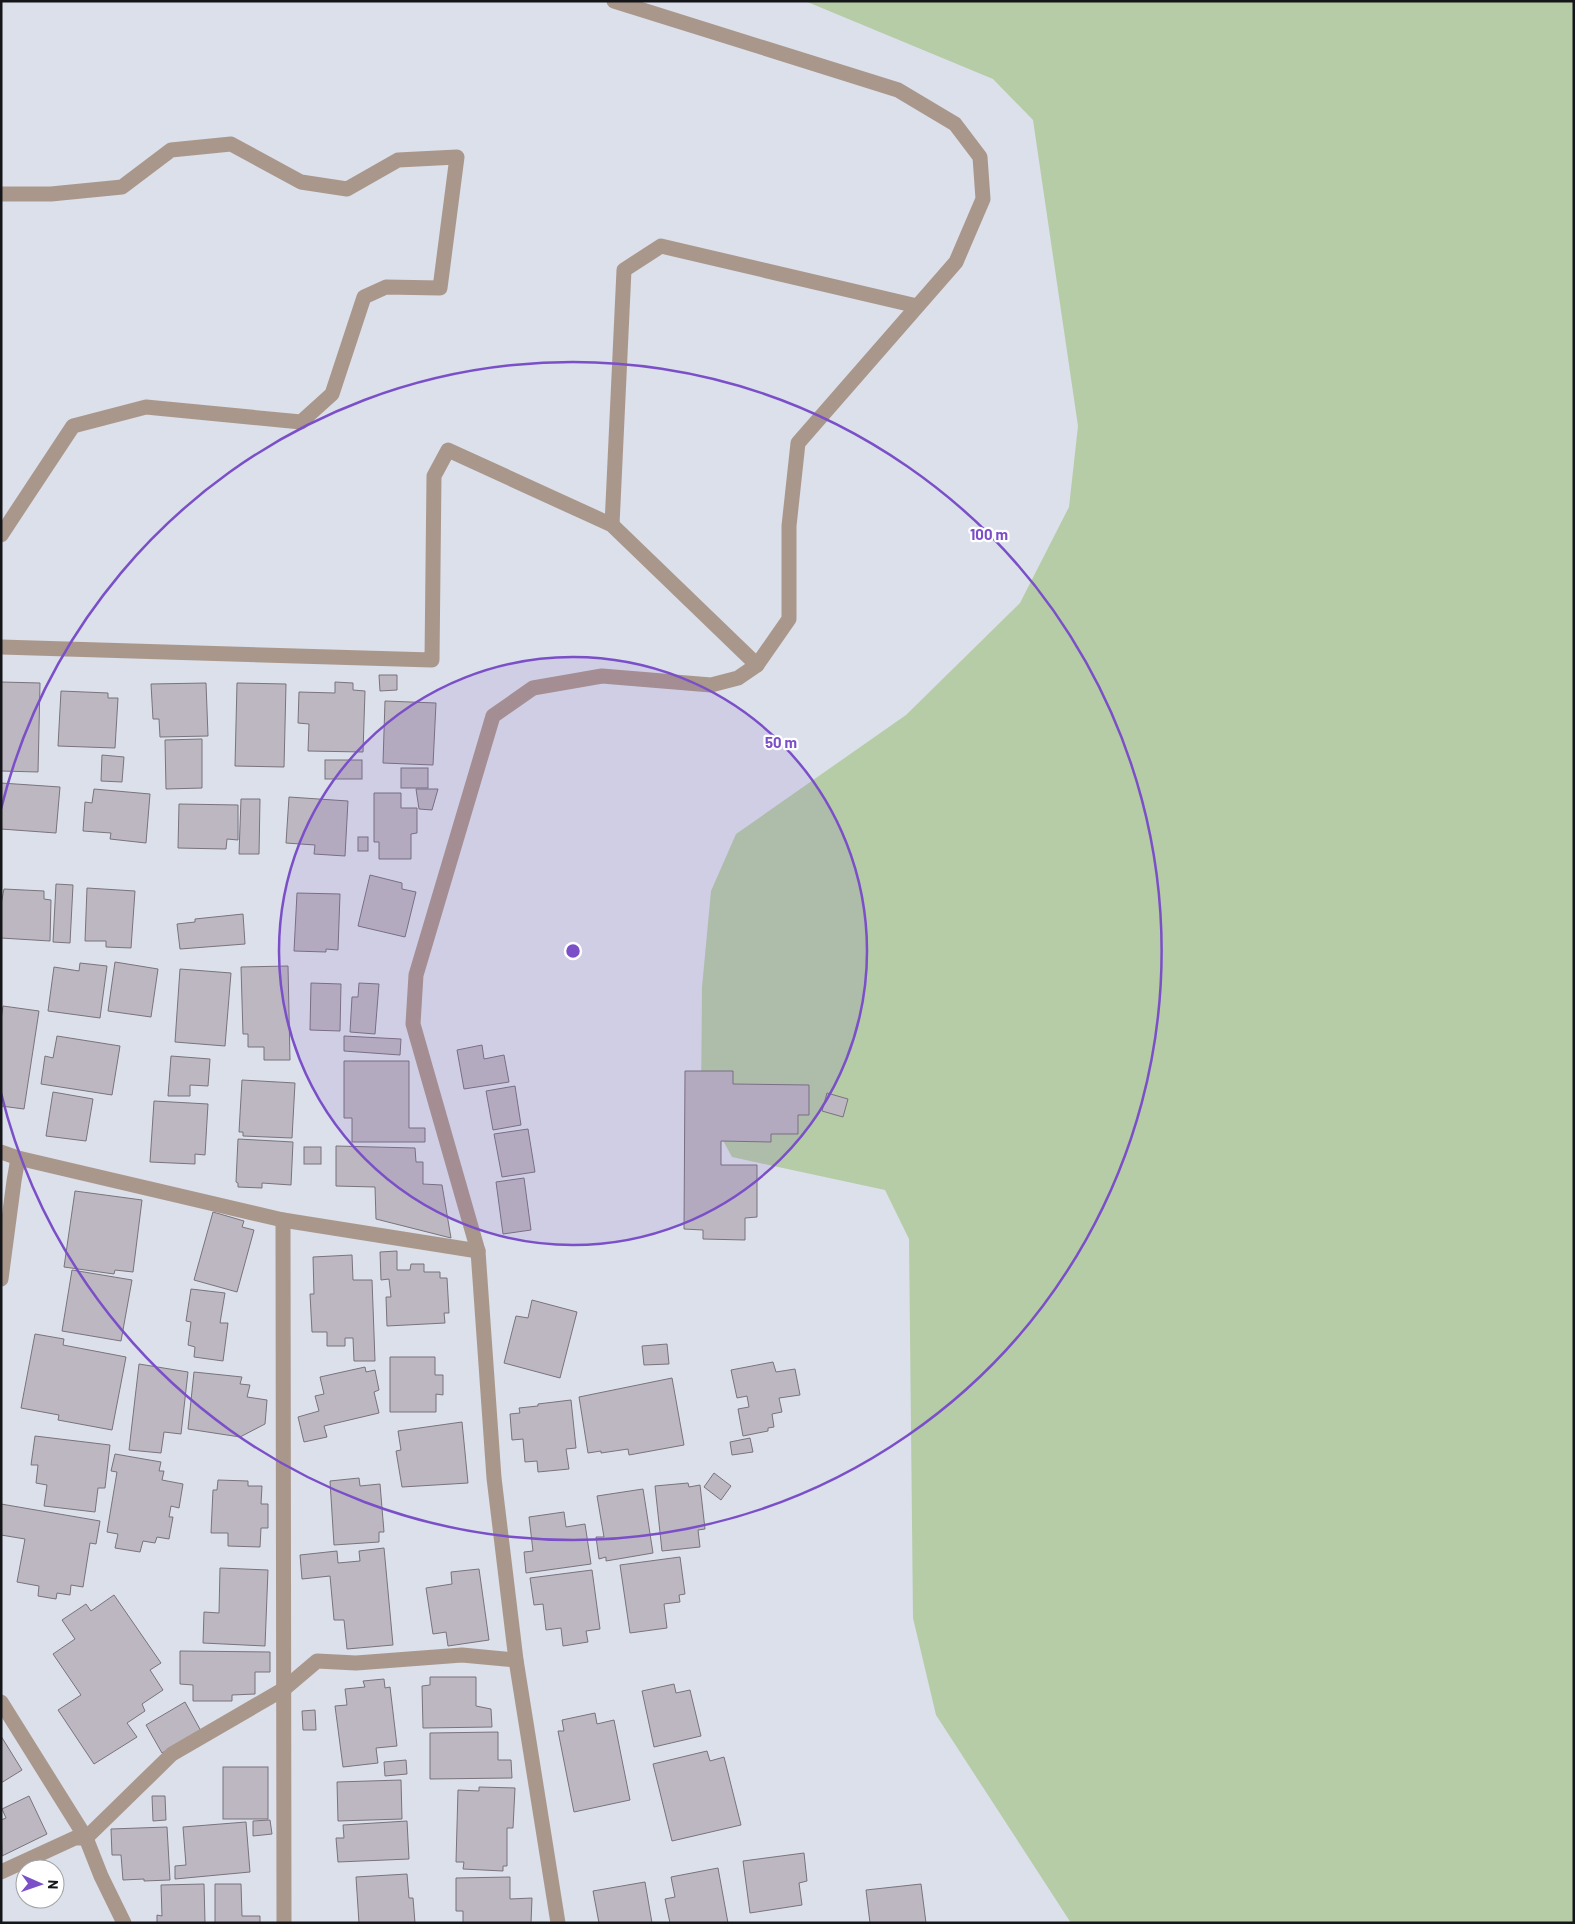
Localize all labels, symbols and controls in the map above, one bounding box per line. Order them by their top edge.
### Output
text: 100 m [970,525,1008,543]
text: 50 m [765,733,797,751]
centre of rings [564,942,582,960]
north arrow [15,1859,65,1909]
text: N [45,1880,62,1889]

